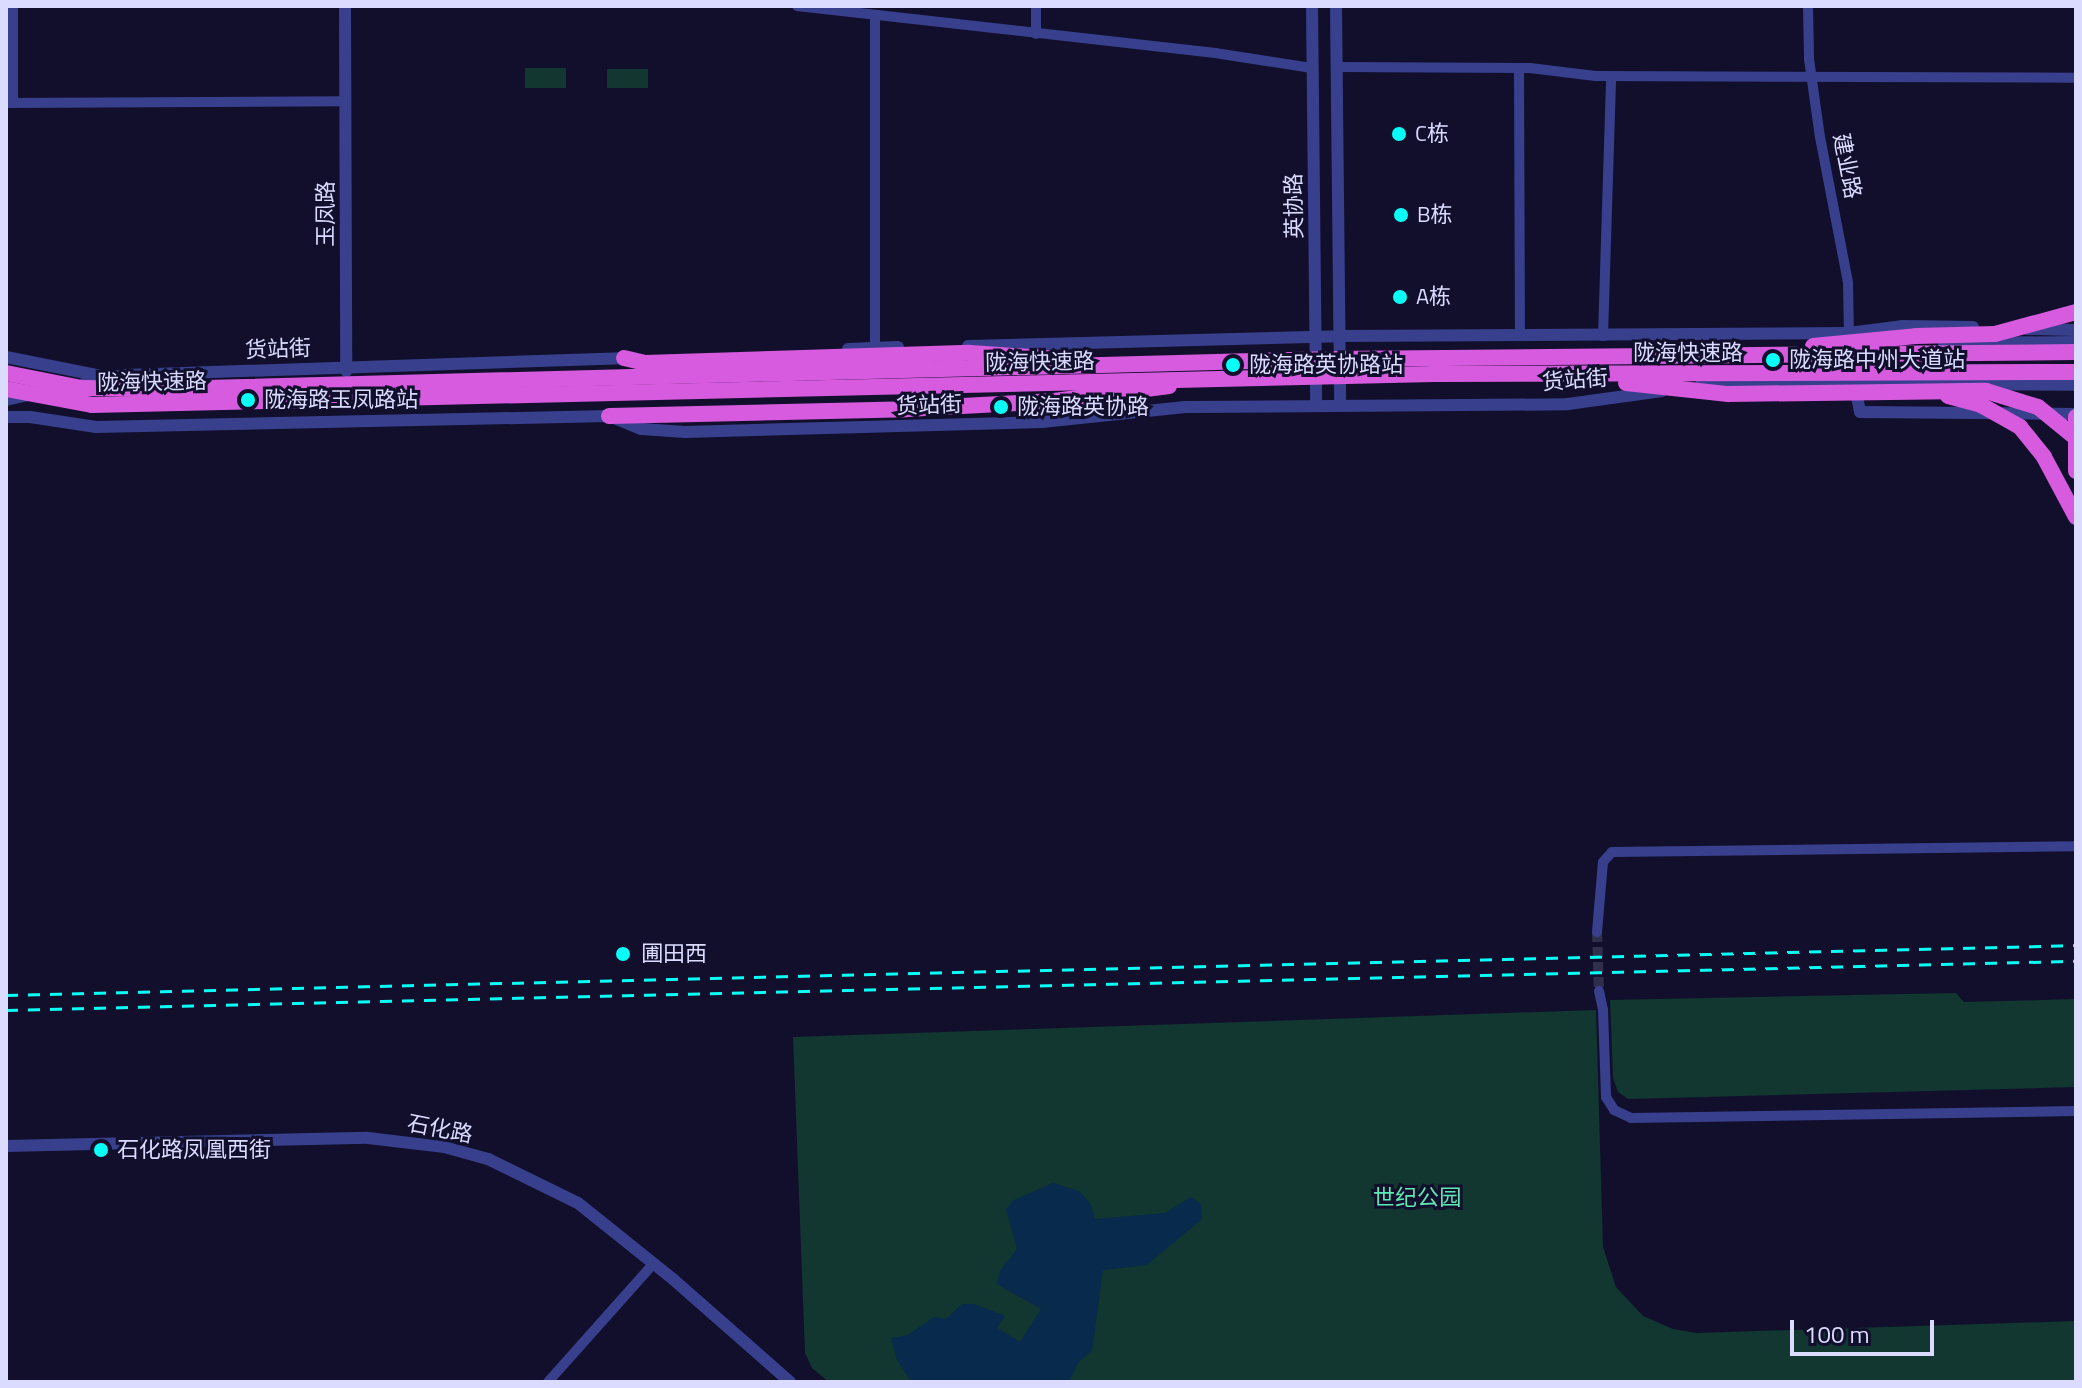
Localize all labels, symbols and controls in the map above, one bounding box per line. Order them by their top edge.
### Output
place label: C栋 [1415,121,1449,147]
marker: C栋 [1390,125,1408,143]
street label: 建业路 [1828,131,1866,201]
street label: 英协路 [1280,173,1308,239]
street label: 玉凤路 [313,181,339,247]
place label: B栋 [1417,202,1453,228]
marker: B栋 [1392,206,1410,224]
place label: A栋 [1416,284,1451,310]
marker: A栋 [1391,288,1409,306]
street label: 货站街 [245,335,311,363]
street label: 陇海快速路 [1633,340,1743,366]
place label: 陇海路中州大道站 [1789,347,1965,373]
street label: 陇海快速路 [985,348,1095,376]
marker: 陇海路中州大道站 [1764,351,1782,369]
place label: 陇海路英协路站 [1249,352,1403,378]
marker: 陇海路英协路站 [1224,356,1242,374]
street label: 货站街 [1541,365,1609,395]
street label: 陇海快速路 [97,368,207,396]
place label: 陇海路玉凤路站 [264,387,418,413]
marker: 陇海路玉凤路站 [239,391,257,409]
street label: 货站街 [896,391,962,419]
place label: 陇海路英协路 [1017,394,1149,420]
marker: 陇海路英协路 [992,398,1010,416]
place label: 圃田西 [641,941,707,967]
marker: 圃田西 [612,943,634,965]
street label: 石化路 [405,1110,475,1148]
place label: 石化路凤凰西街 [117,1137,271,1163]
marker: 石化路凤凰西街 [92,1141,110,1159]
park label: 世纪公园 [1373,1185,1461,1211]
scale bar [1794,1304,1938,1354]
text: 100 m [1804,1316,1870,1352]

